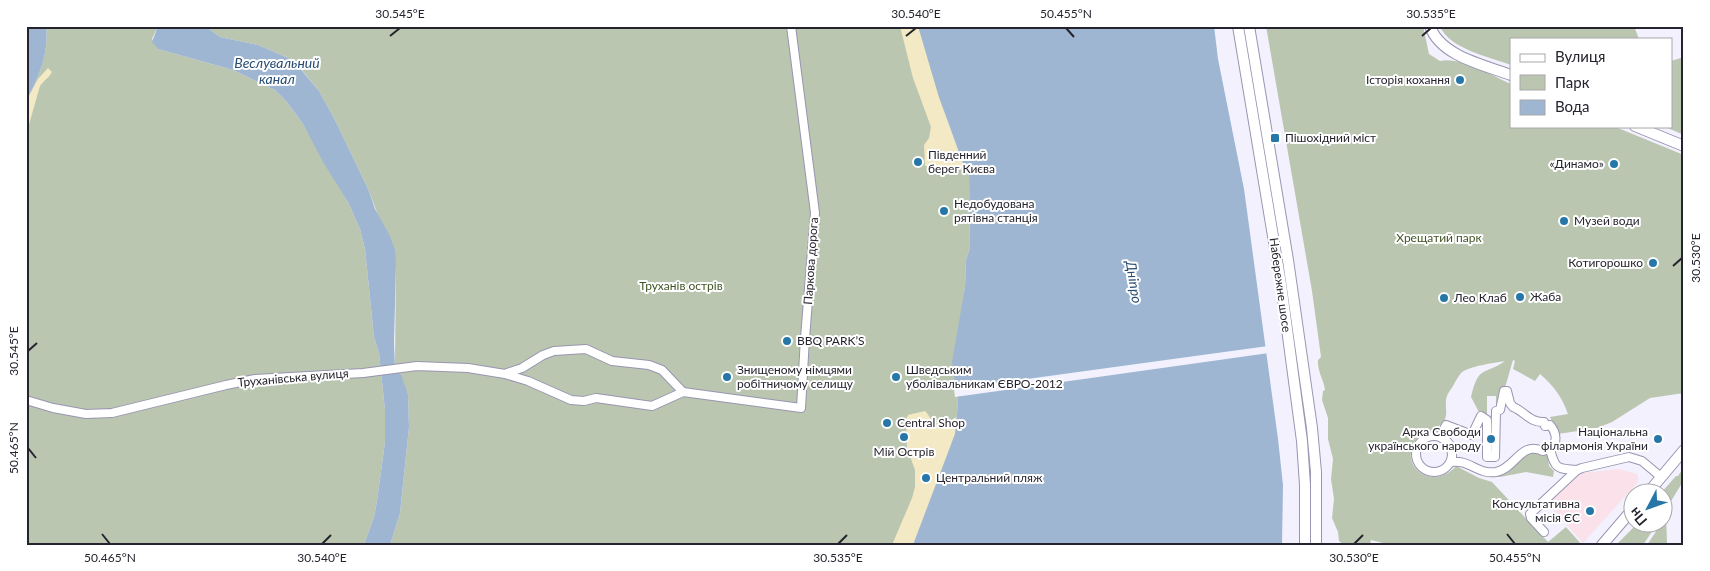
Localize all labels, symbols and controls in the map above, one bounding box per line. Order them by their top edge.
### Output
text: 30.545°E [375,6,425,21]
text: 30.540°E [891,6,941,21]
text: 50.455°N [1040,6,1092,21]
text: 30.535°E [1406,6,1456,21]
legend [1510,38,1672,128]
text: Вулиця [1555,47,1605,65]
water label: Веслувальний канал [234,54,320,87]
place label: Історія кохання [1366,72,1450,87]
text: Парк [1555,73,1590,91]
marker: Історія кохання [1454,74,1466,86]
text: Вода [1555,97,1590,115]
place label: Пішохідний міст [1285,130,1376,145]
marker: Пішохідний міст [1269,132,1281,144]
place label: Південний берег Києва [928,147,995,176]
marker: Південний берег Києва [912,156,924,168]
place label: «Динамо» [1549,156,1604,171]
marker: «Динамо» [1608,158,1620,170]
place label: Недобудована рятівна станція [954,196,1038,225]
marker: Недобудована рятівна станція [938,205,950,217]
place label: Музей води [1574,213,1640,228]
marker: Музей води [1558,215,1570,227]
street label: Паркова дорога [800,217,821,305]
park label: Хрещатий парк [1396,230,1483,245]
text: 30.530°E [1688,233,1703,283]
street label: Набережне шосе [1266,237,1295,333]
place label: Котигорошко [1568,255,1643,270]
marker: Котигорошко [1647,257,1659,269]
water label: Дніпро [1123,258,1146,304]
park label: Труханів острів [639,278,723,293]
place label: Жаба [1530,289,1561,304]
place label: Лео Клаб [1453,290,1507,305]
marker: Жаба [1514,291,1526,303]
marker: Лео Клаб [1438,292,1450,304]
text: 30.545°E [6,326,21,376]
place label: BBQ PARK’S [797,333,864,348]
marker: BBQ PARK’S [781,335,793,347]
place label: Знищеному німцями робітничому селищу [737,362,854,391]
place label: Шведським уболівальникам ЄВРО-2012 [906,362,1063,391]
street label: Труханівська вулиця [237,365,349,390]
marker: Знищеному німцями робітничому селищу [721,371,733,383]
marker: Шведським уболівальникам ЄВРО-2012 [890,371,902,383]
place label: Central Shop [897,415,965,430]
marker: Central Shop [881,417,893,429]
text: 50.465°N [6,422,21,474]
place label: Арка Свободи українського народу [1368,424,1482,453]
place label: Національна філармонія України [1541,424,1648,453]
marker: Мій Острів [898,431,910,443]
marker: Арка Свободи українського народу [1485,433,1497,445]
marker: Національна філармонія України [1652,433,1664,445]
place label: Мій Острів [874,444,934,459]
place label: Центральний пляж [936,470,1043,485]
marker: Центральний пляж [920,472,932,484]
north arrow [1622,484,1672,534]
place label: Консультативна місія ЄС [1492,496,1580,525]
text: Пн [1625,504,1650,529]
marker: Консультативна місія ЄС [1584,505,1596,517]
text: 50.465°N [84,550,136,565]
text: 30.540°E [297,550,347,565]
text: 30.535°E [813,550,863,565]
text: 30.530°E [1329,550,1379,565]
text: 50.455°N [1489,550,1541,565]

